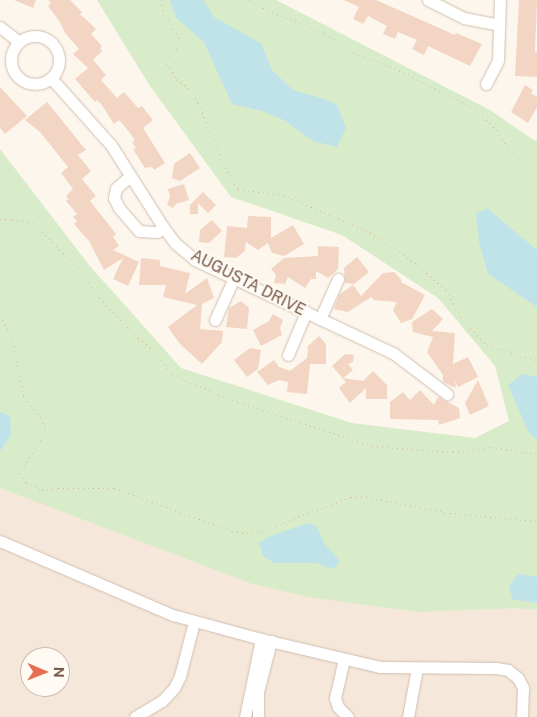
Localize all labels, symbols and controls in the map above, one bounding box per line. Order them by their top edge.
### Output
street label: AUGUSTA DRIVE [188,246,308,320]
north arrow [20,647,70,697]
text: N [51,667,67,678]

